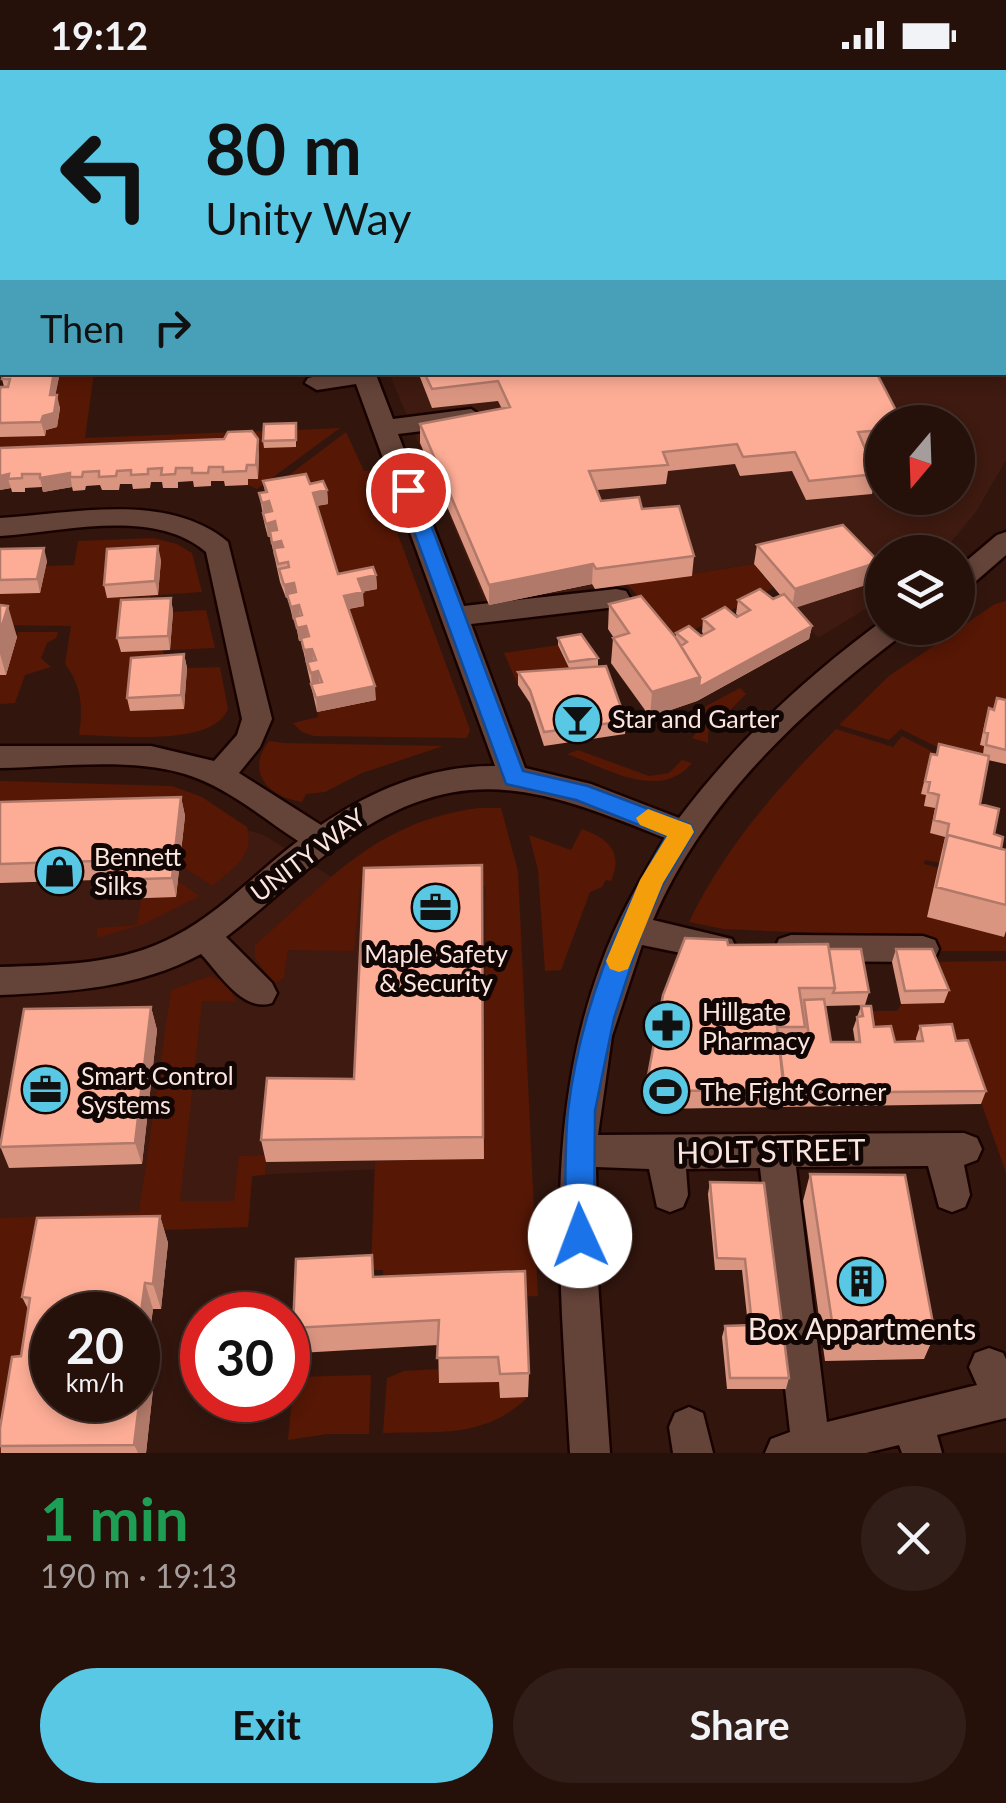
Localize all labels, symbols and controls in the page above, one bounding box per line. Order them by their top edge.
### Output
text: 19:12 [50,12,148,58]
text: 80 m [205,106,362,190]
icon: left [40,110,170,240]
text: Unity Way [205,191,412,245]
icon: right [145,300,200,355]
text: Then [40,305,125,351]
north arrow [865,405,975,515]
map controls [865,405,975,645]
pin [366,448,451,533]
icon: arrive [381,463,436,518]
button: layers [865,535,975,645]
bar icon: Star and Garter [551,693,603,745]
place label: Star and Garter [612,703,779,733]
street label: UNITY WAY [244,801,371,907]
place label: Bennett Silks [94,841,181,900]
shop icon: Bennett Silks [33,845,85,897]
office icon: Maple Safety & Security [410,882,462,934]
place label: Maple Safety & Security [364,938,508,997]
place label: Hillgate Pharmacy [702,996,810,1055]
pharmacy icon: Hillgate Pharmacy [641,1000,693,1052]
place label: Smart Control Systems [81,1060,234,1119]
office icon: Smart Control Systems [20,1064,72,1116]
sports icon: The Fight Corner [639,1066,691,1118]
place label: The Fight Corner [700,1076,886,1106]
street label: HOLT STREET [676,1130,866,1170]
position arrow [528,1184,632,1288]
building icon: Box Appartments [836,1255,888,1307]
speed limit sign: 30 [180,1292,310,1422]
place label: Box Appartments [748,1310,976,1346]
text: 20 [66,1315,124,1375]
text: km/h [66,1367,124,1397]
text: 1 min [40,1482,189,1554]
button: close [861,1486,966,1591]
text: 190 m · 19:13 [40,1556,237,1595]
button: Exit [40,1668,493,1783]
button: Share [513,1668,966,1783]

